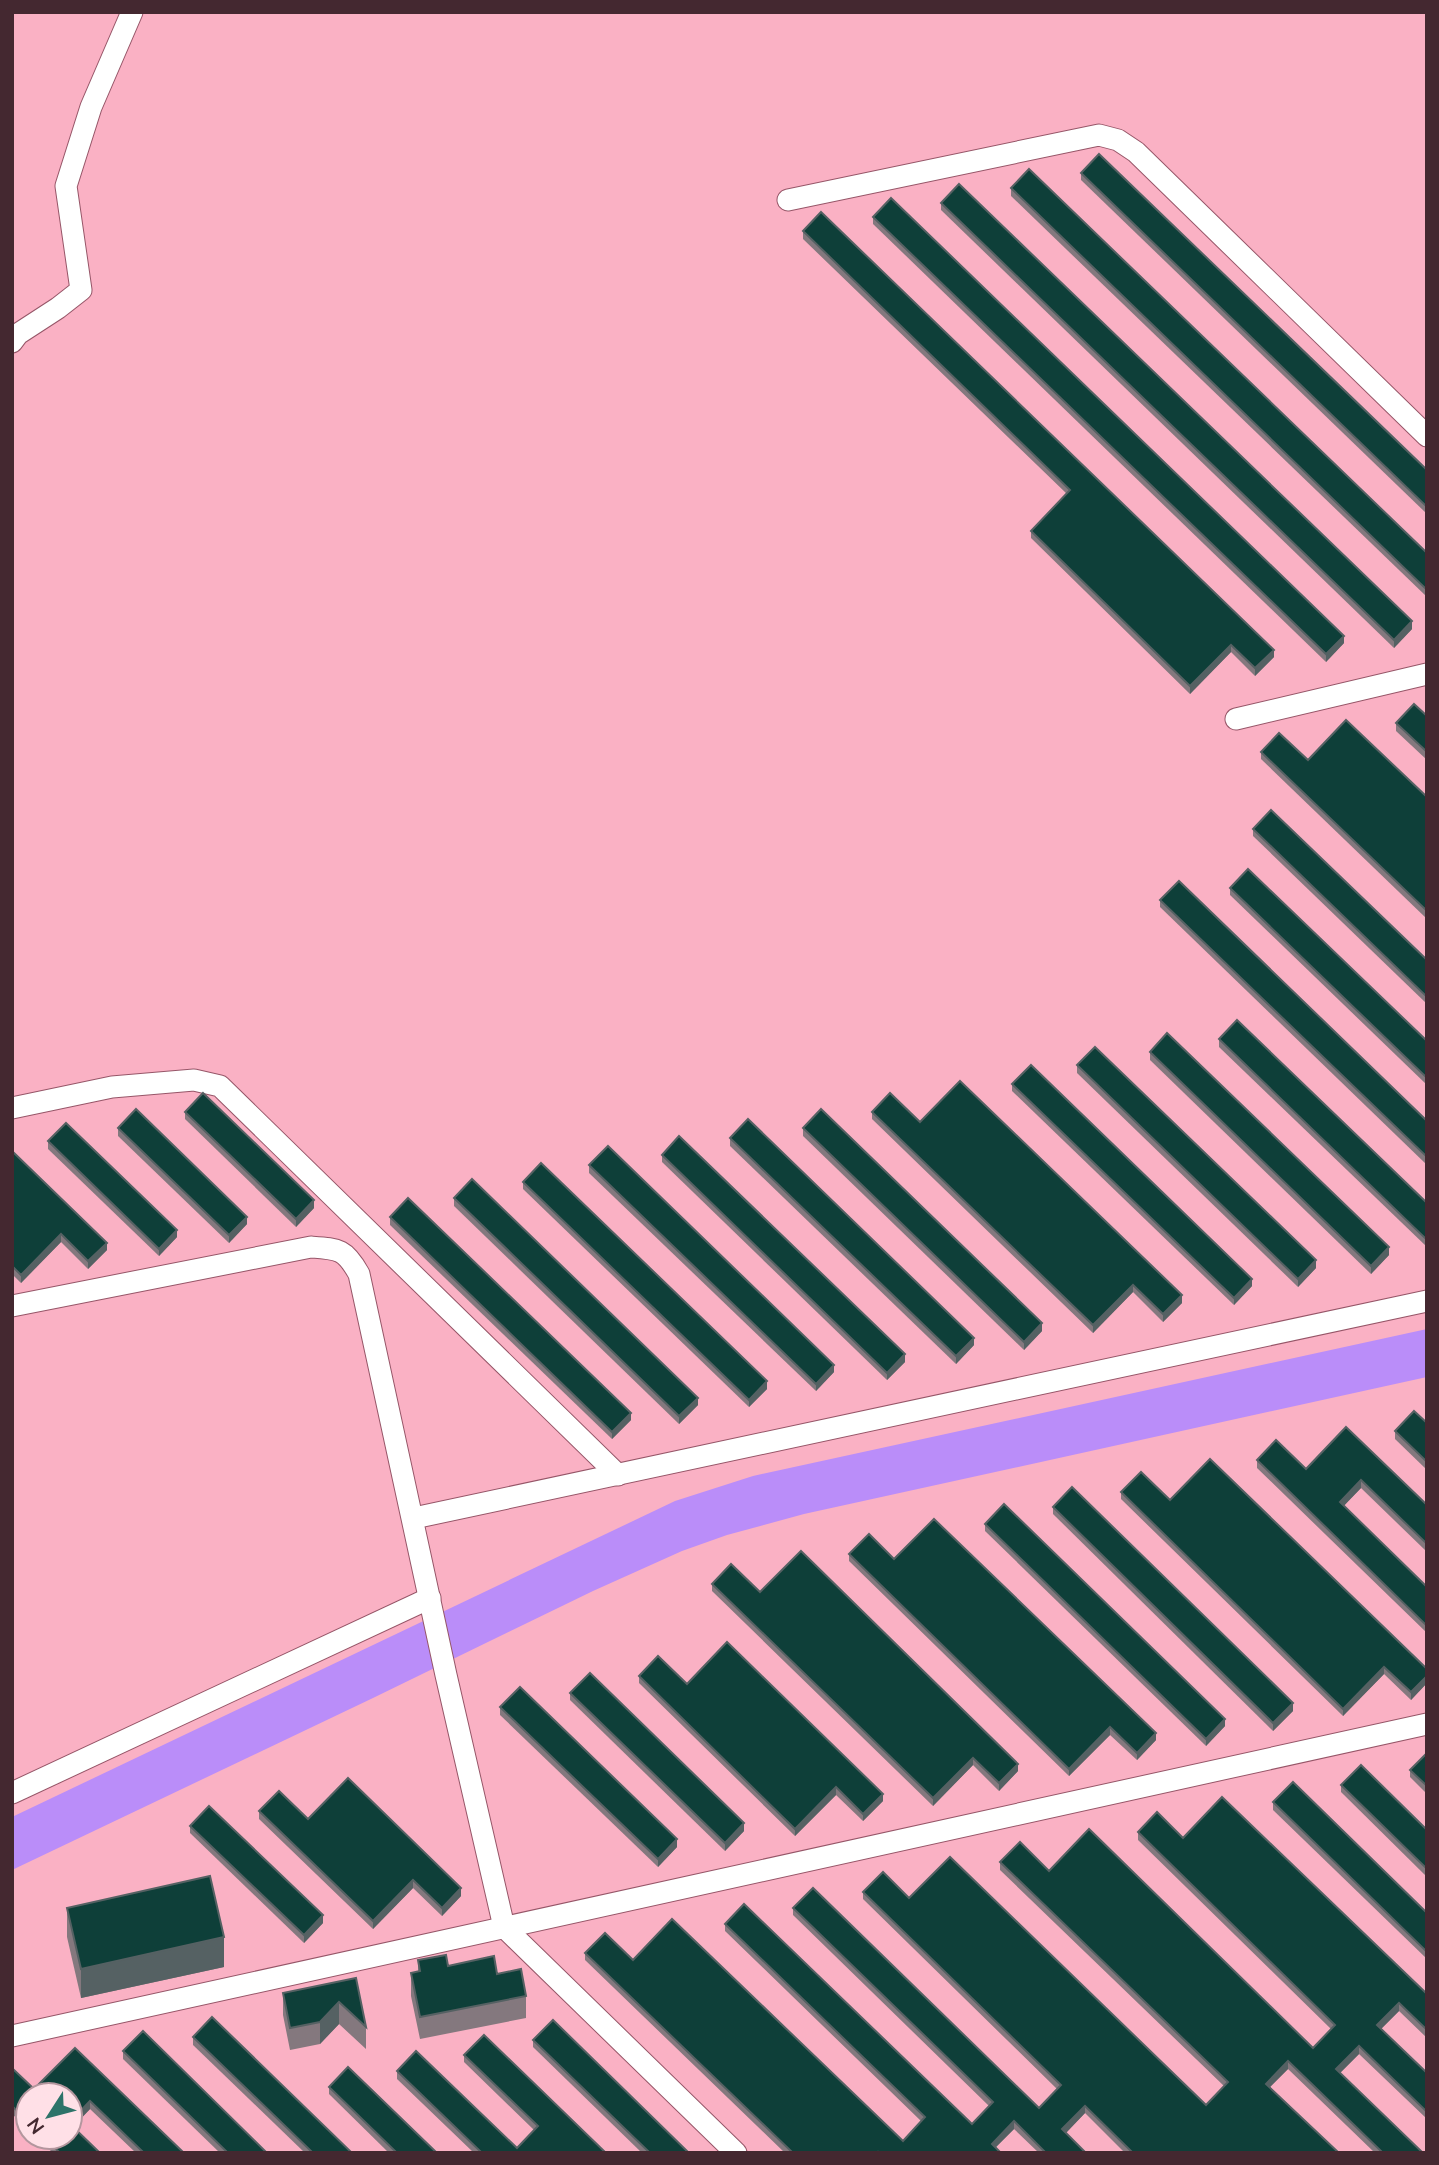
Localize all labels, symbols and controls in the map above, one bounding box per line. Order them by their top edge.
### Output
north arrow [14,2081,84,2151]
text: N [21,2113,49,2139]

